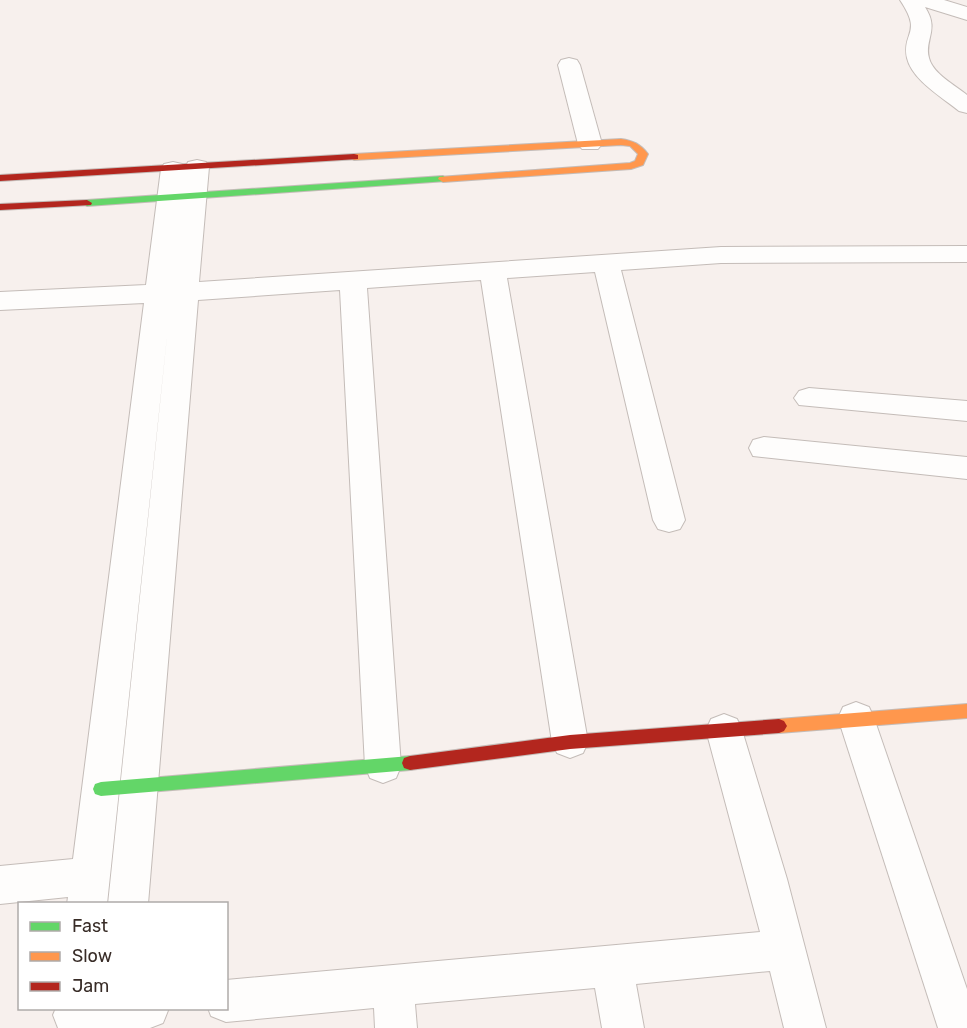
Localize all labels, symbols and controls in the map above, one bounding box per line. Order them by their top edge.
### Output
legend [18,902,228,1010]
text: Fast [72,915,108,937]
text: Slow [72,945,112,967]
text: Jam [72,975,109,997]

